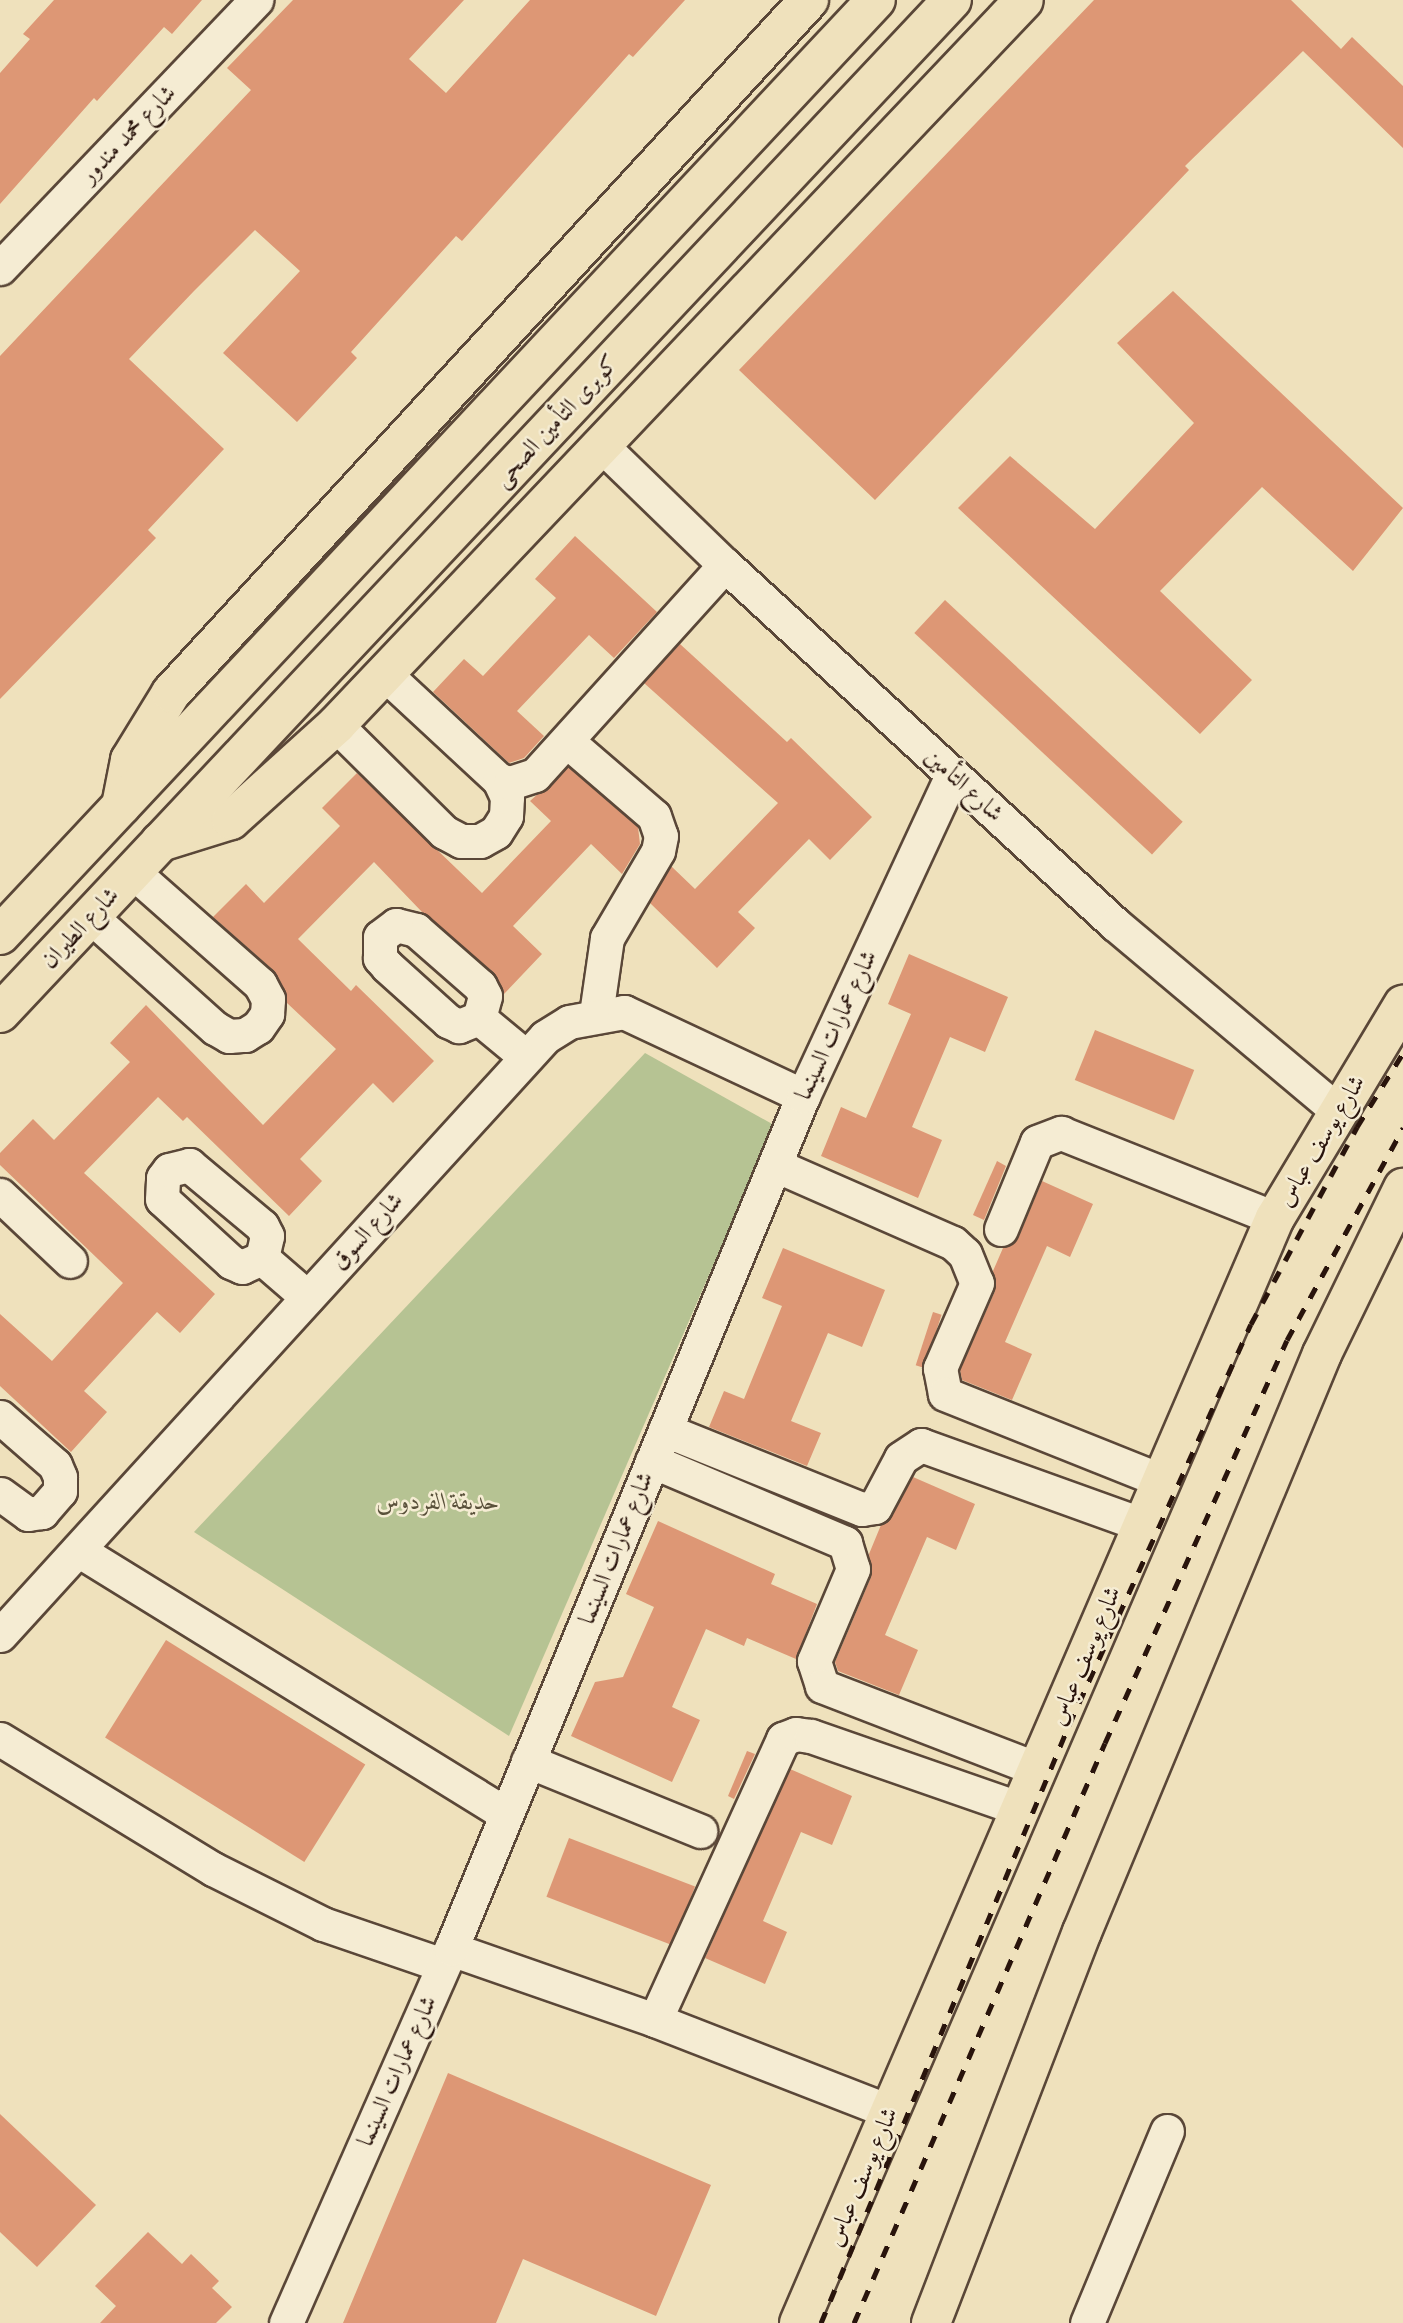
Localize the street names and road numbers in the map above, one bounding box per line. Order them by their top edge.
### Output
street label: شارع محمد مندور [74,79,182,189]
street label: كوبرى التأمين الصحى [487,349,625,493]
street label: شارع التأمين [919,742,1009,828]
street label: شارع الطيران [35,881,125,975]
street label: شارع عمارات السينما [789,946,883,1104]
street label: شارع يوسف عباس [1270,1070,1372,1212]
street label: شارع السوق [325,1186,409,1276]
street label: شارع عمارات السينما [572,1468,660,1628]
street label: شارع يوسف عباس [1043,1582,1127,1730]
street label: شارع عمارات السينما [351,1991,443,2151]
street label: شارع يوسف عباس [820,2103,904,2251]

